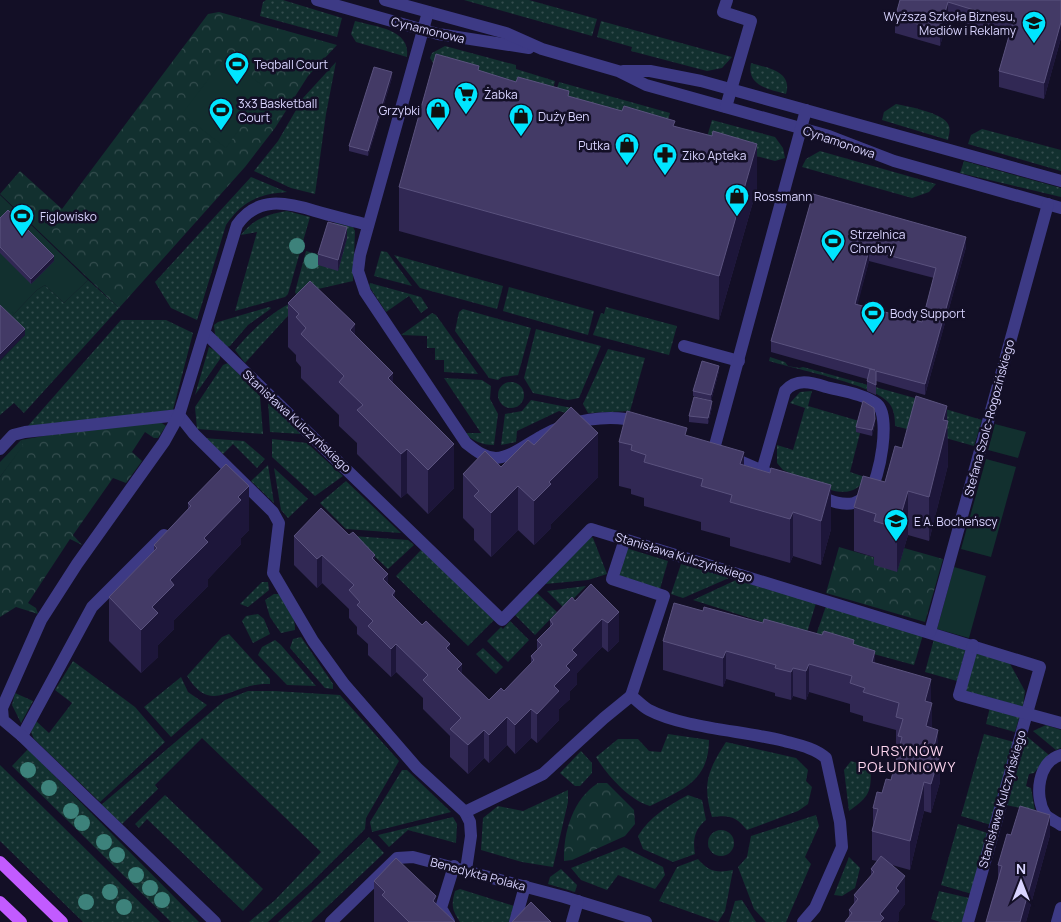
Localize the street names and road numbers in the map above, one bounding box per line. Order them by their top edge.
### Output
street label: Cynamonowa [389,13,467,47]
street label: Cynamonowa [801,122,877,162]
street label: Stefana Szolc-Rogozińskiego [960,338,1018,498]
street label: Stanisława Kulczyńskiego [239,366,355,476]
street label: Stanisława Kulczyńskiego [613,528,755,586]
street label: Stanisława Kulczyńskiego [974,728,1030,870]
street label: Benedykta Polaka [428,853,528,895]

